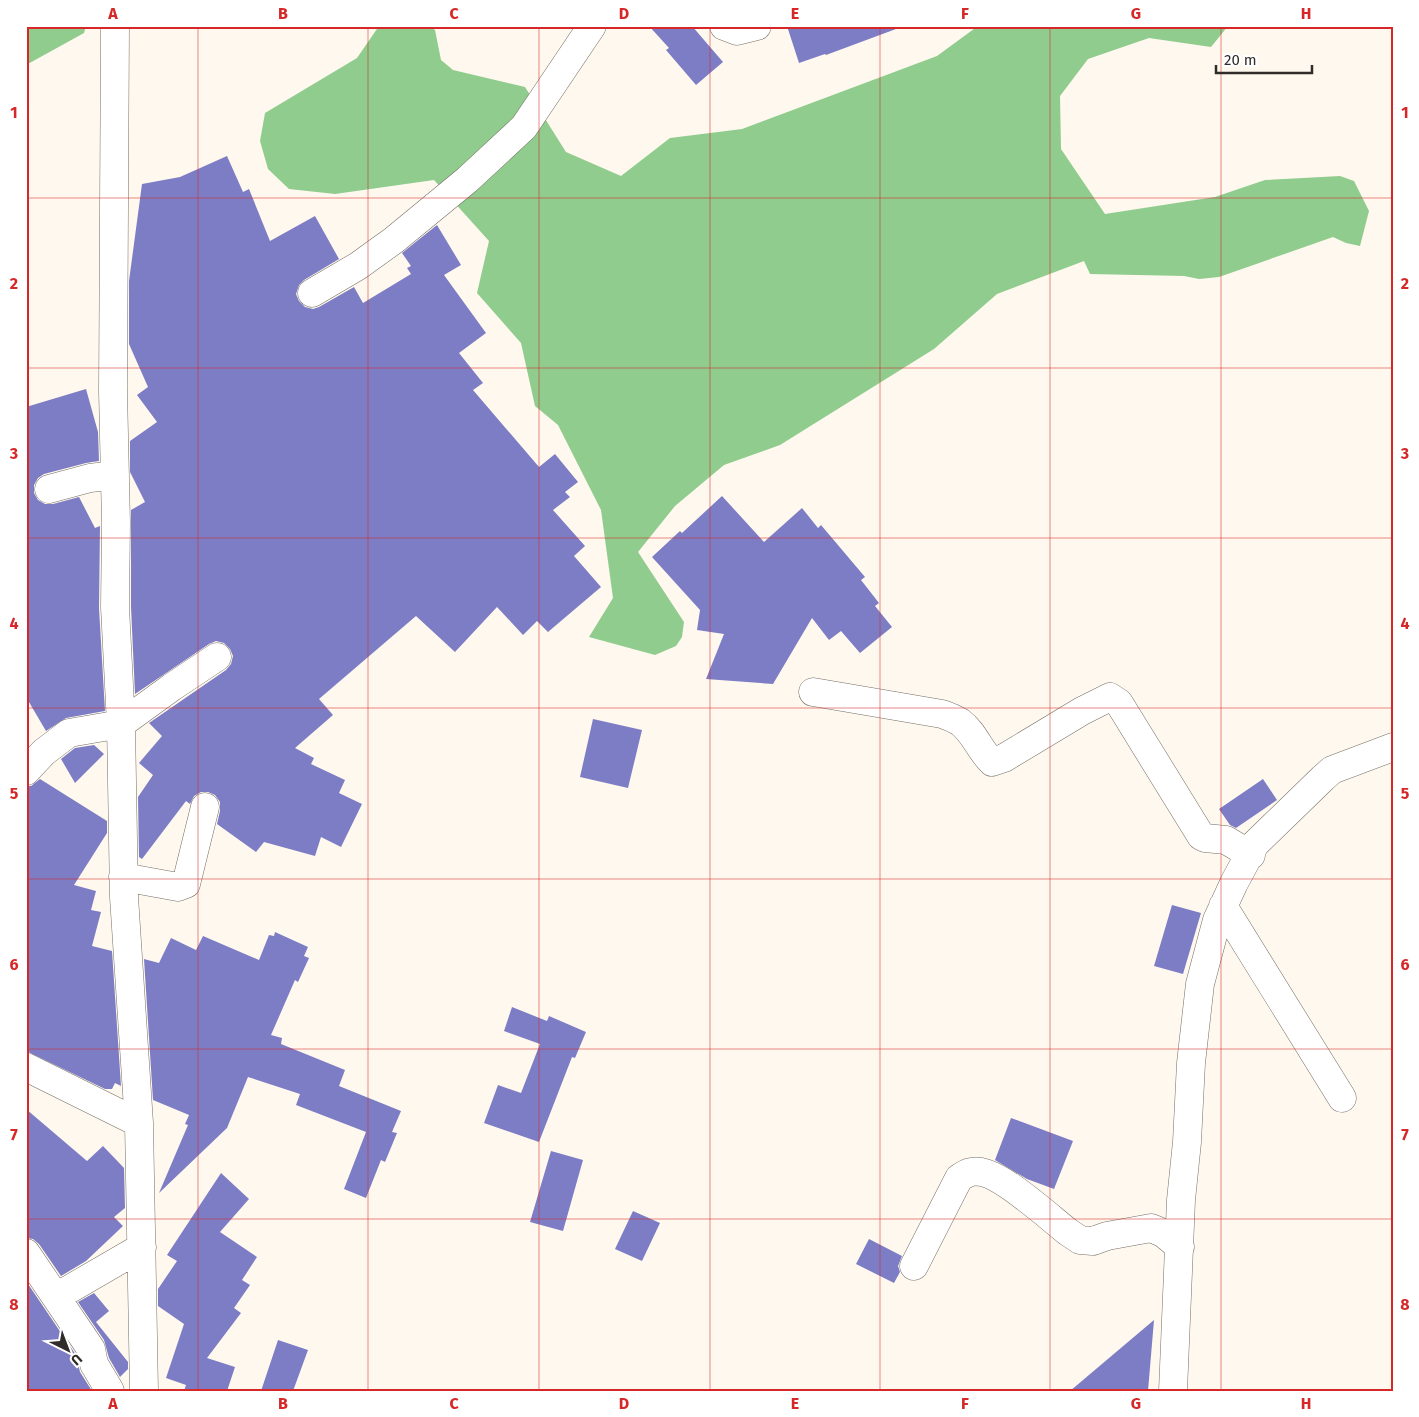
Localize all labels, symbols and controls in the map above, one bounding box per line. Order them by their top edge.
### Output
text: A [107,4,118,23]
text: B [278,4,288,23]
text: C [449,4,459,23]
text: D [619,4,629,23]
text: E [791,4,799,23]
text: F [961,4,969,23]
text: G [1131,4,1141,23]
text: H [1301,4,1311,23]
scale bar [1216,42,1313,74]
text: 20 m [1224,51,1257,69]
text: 1 [10,103,18,122]
text: 1 [1401,103,1409,122]
text: 2 [10,274,18,293]
text: 2 [1401,274,1409,293]
text: 3 [9,444,18,463]
text: 3 [1400,444,1409,463]
text: 4 [9,614,19,633]
text: 4 [1400,614,1410,633]
text: 5 [10,784,19,803]
text: 5 [1401,784,1410,803]
text: 6 [9,955,19,974]
text: 6 [1400,955,1410,974]
text: 7 [10,1125,18,1144]
text: 7 [1401,1125,1409,1144]
text: 8 [9,1295,19,1314]
text: 8 [1400,1295,1410,1314]
north arrow [42,1324,92,1374]
text: U [67,1350,85,1369]
text: A [107,1394,118,1413]
text: B [278,1394,288,1413]
text: C [449,1394,459,1413]
text: D [619,1394,629,1413]
text: E [791,1394,799,1413]
text: F [961,1394,969,1413]
text: G [1131,1394,1141,1413]
text: H [1301,1394,1311,1413]

